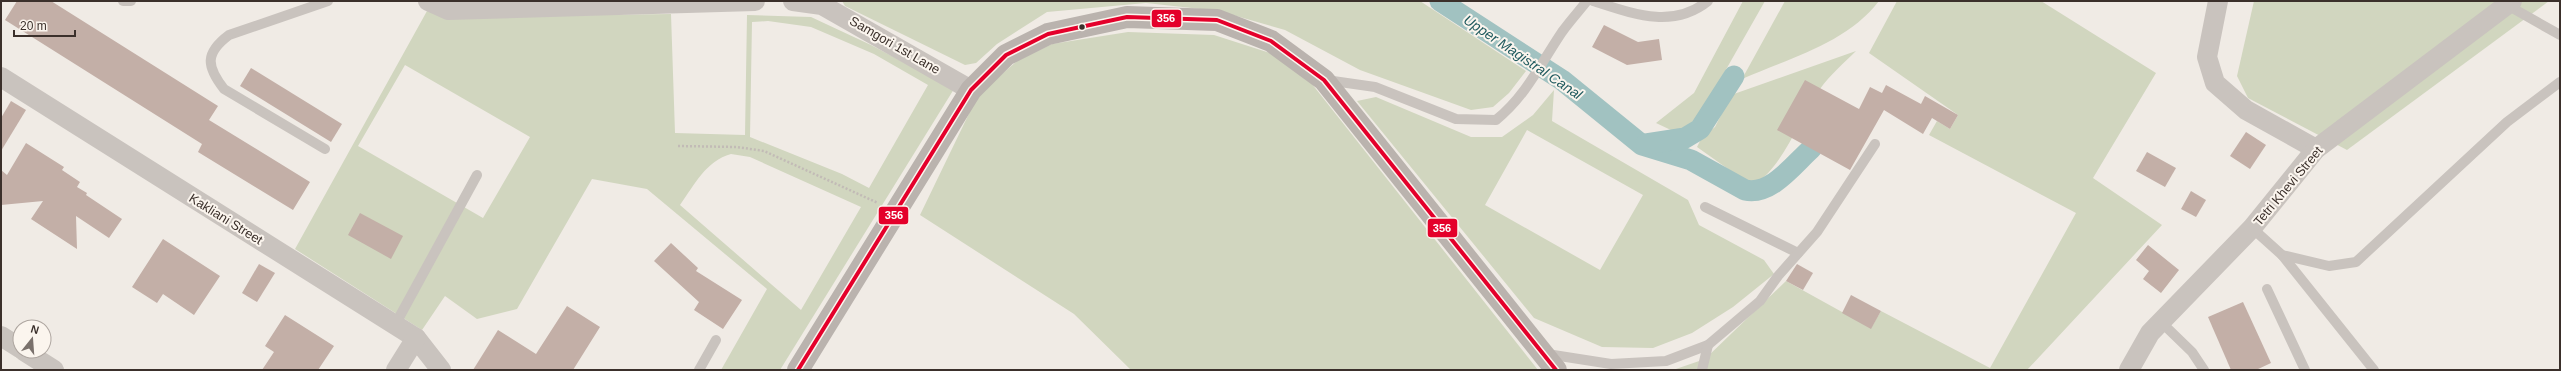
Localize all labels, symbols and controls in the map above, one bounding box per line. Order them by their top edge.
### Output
line badge: 356 [1151,9,1182,28]
water label: Upper Magistral Canal [1461,11,1586,103]
scale bar [14,12,75,38]
text: 356 [1157,12,1175,24]
street label: Samgori 1st Lane [847,13,943,77]
text: 20 m [20,19,47,33]
unlabelled marker [1077,22,1087,32]
street label: Tetri Khevi Street [2250,143,2326,229]
street label: Kakliani Street [186,190,266,248]
line badge: 356 [878,206,909,225]
text: 356 [885,209,903,221]
line badge: 356 [1427,218,1458,238]
text: 356 [1433,222,1451,234]
north arrow [12,319,52,359]
text: N [29,323,41,336]

